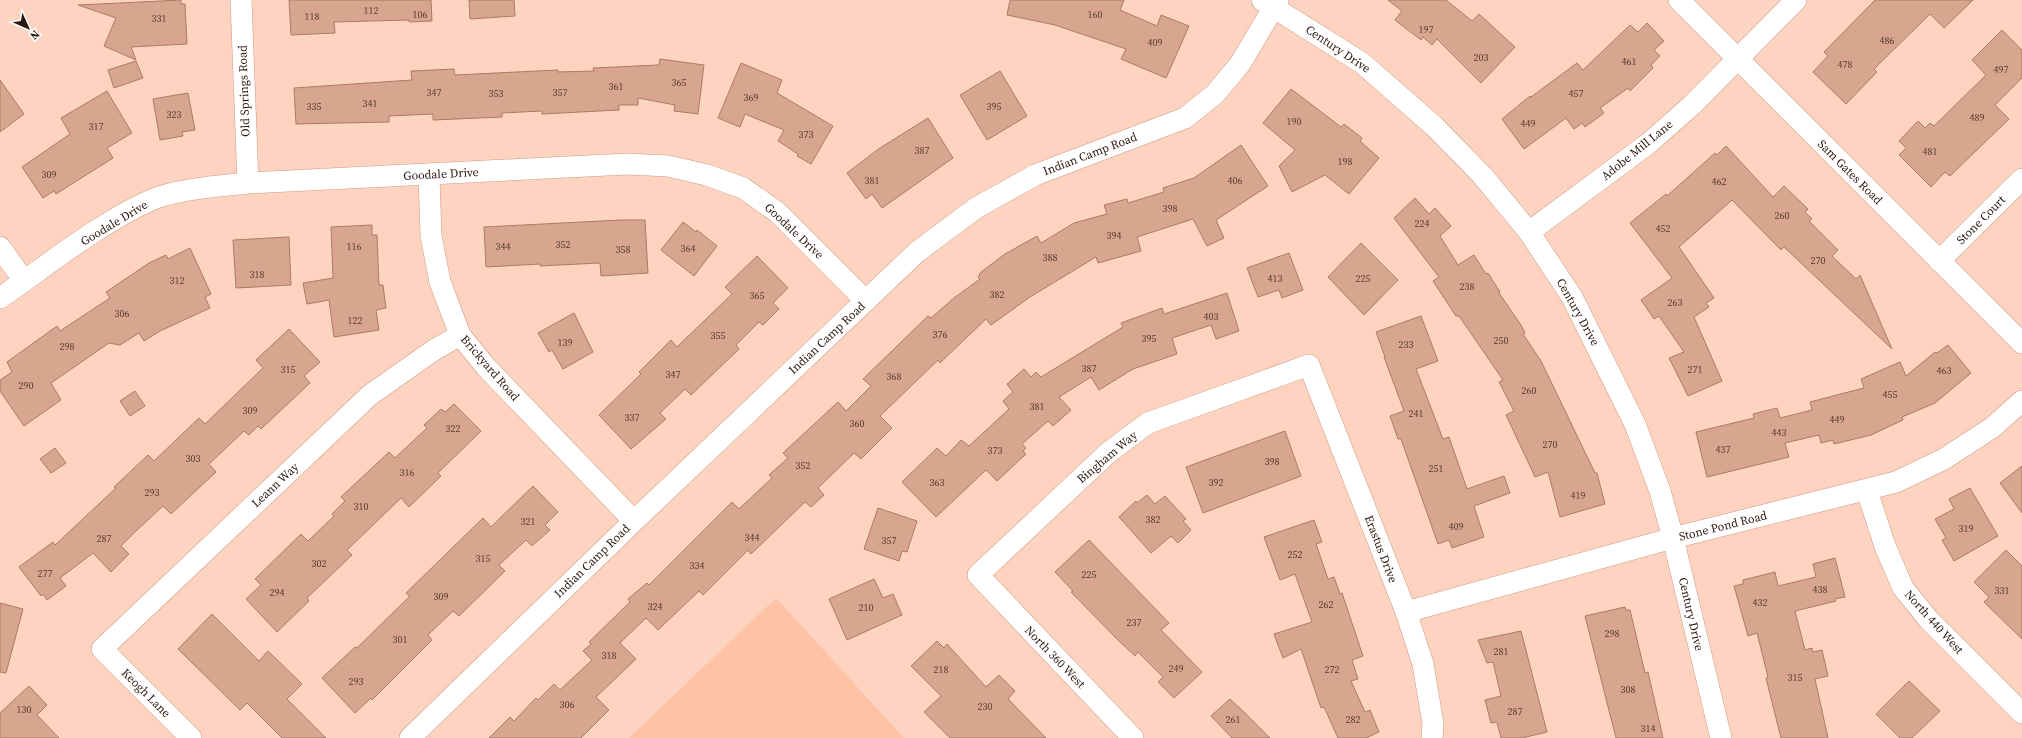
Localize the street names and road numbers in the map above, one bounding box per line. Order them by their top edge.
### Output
street label: Century Drive [1302,21,1374,77]
street label: Old Springs Road [234,45,254,137]
street label: Adobe Mill Lane [1598,116,1676,184]
street label: Indian Camp Road [1041,129,1139,179]
street label: Sam Gates Road [1814,136,1886,208]
street label: Goodale Drive [403,164,479,184]
street label: Stone Court [1953,192,2009,248]
street label: Goodale Drive [77,197,151,249]
street label: Goodale Drive [761,199,827,263]
street label: Century Drive [1553,275,1603,349]
street label: Indian Camp Road [785,298,869,378]
street label: Brickyard Road [457,332,523,404]
street label: Bingham Way [1074,427,1141,487]
street label: Leann Way [248,458,303,511]
street label: Stone Pond Road [1677,507,1769,545]
street label: Erastus Drive [1361,513,1401,585]
street label: Indian Camp Road [551,521,633,601]
street label: Century Drive [1675,576,1707,652]
street label: North 440 West [1901,587,1967,657]
street label: North 360 West [1021,622,1089,692]
street label: Keogh Lane [118,665,174,721]

